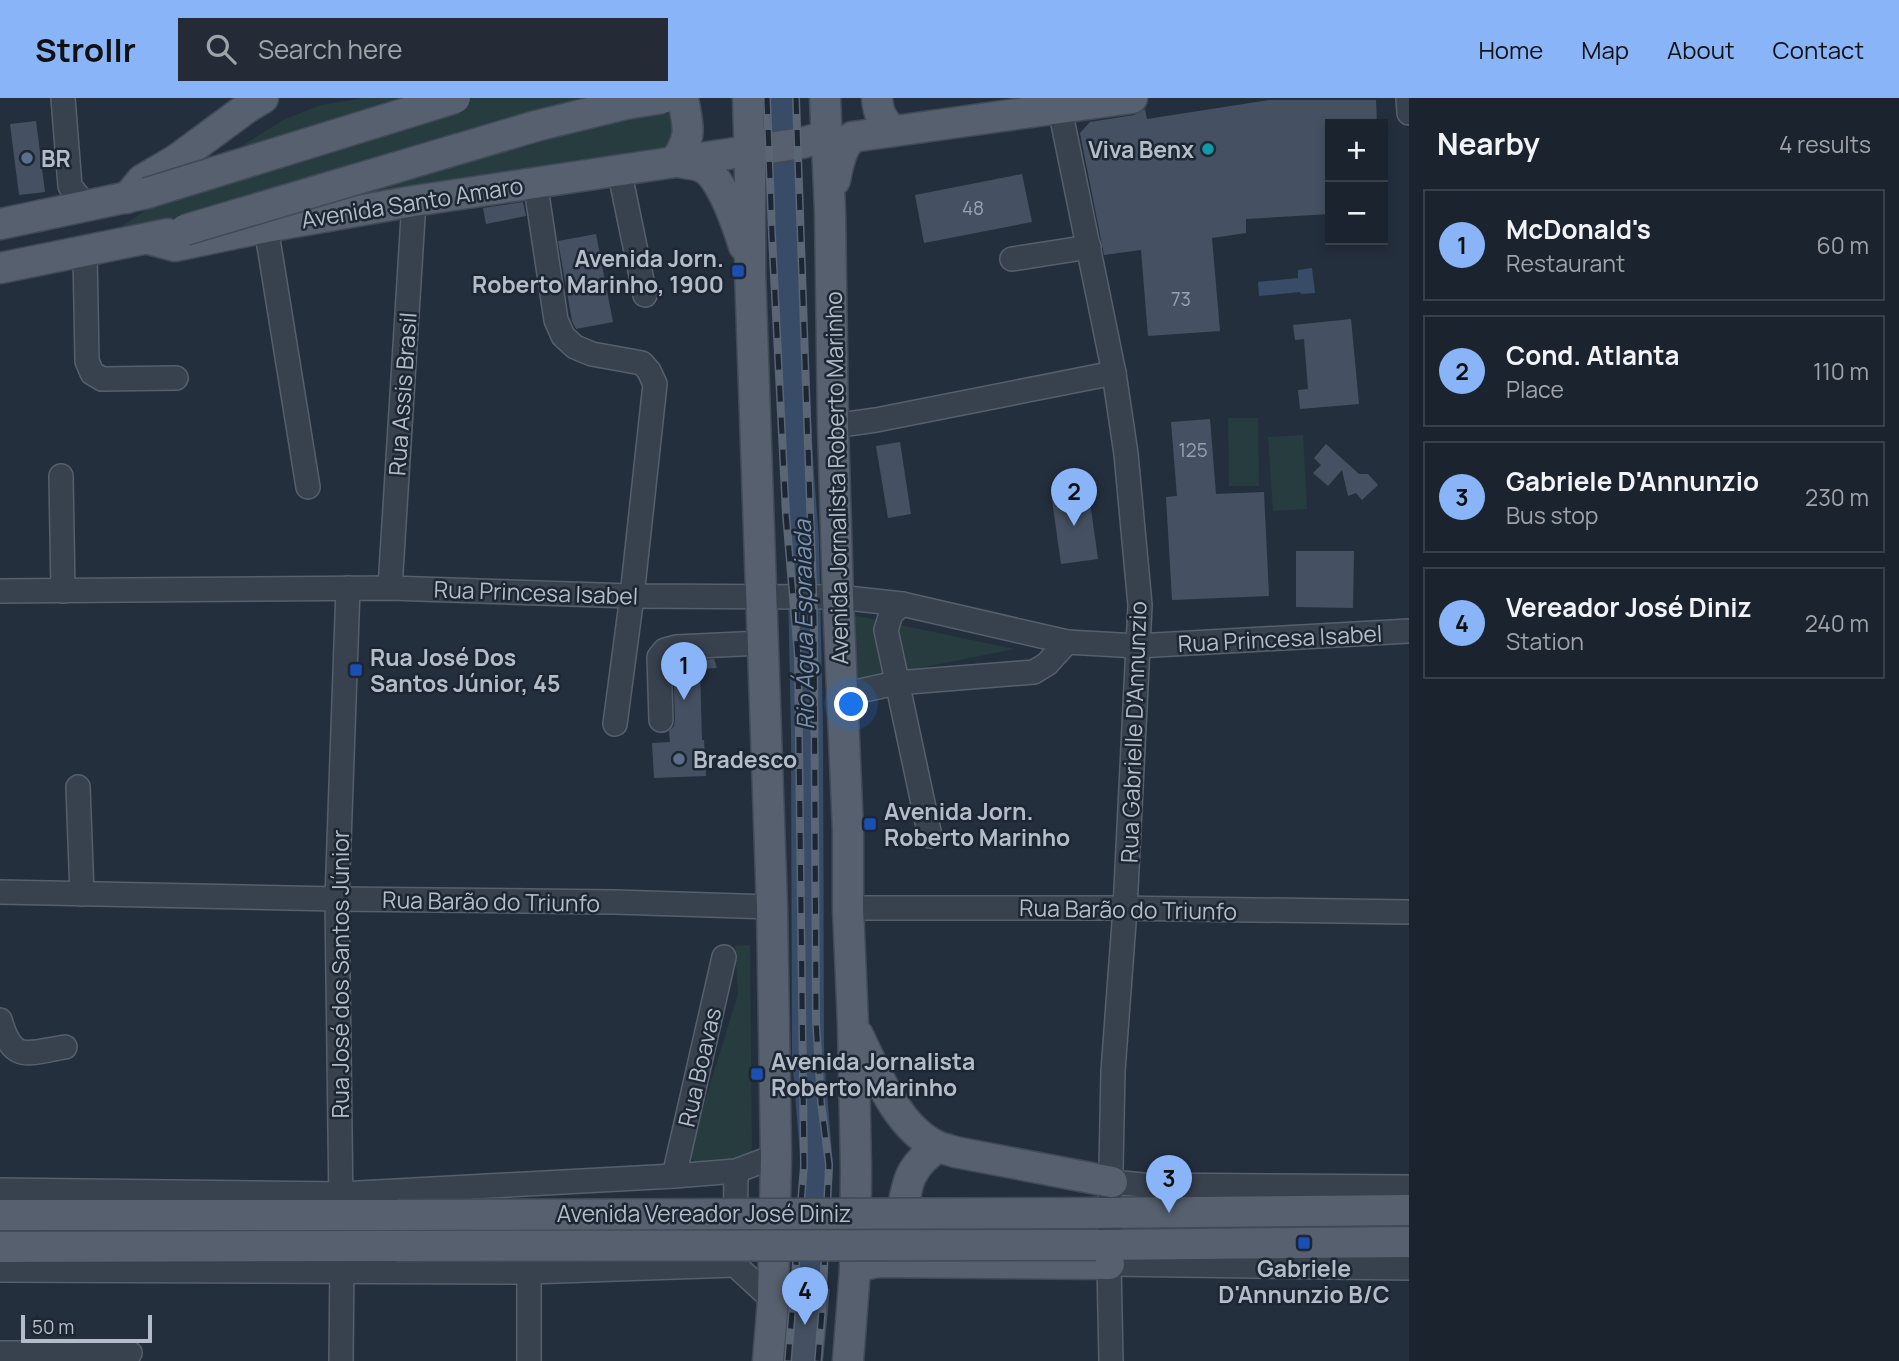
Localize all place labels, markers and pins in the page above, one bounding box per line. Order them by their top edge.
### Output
place label: Viva Benx [1088,133,1194,165]
marker: Viva Benx [1200,141,1216,157]
place label: BR [41,142,71,174]
marker: BR [19,150,35,166]
place label: Avenida Jorn. Roberto Marinho, 1900 [472,242,724,300]
marker: Avenida Jorn. Roberto Marinho, 1900 [730,263,746,279]
pin: 2 [1051,468,1097,526]
place label: Rua José Dos Santos Júnior, 45 [370,641,560,699]
pin: 1 [661,642,707,700]
marker: Rua José Dos Santos Júnior, 45 [348,662,364,678]
place label: Bradesco [693,743,797,775]
marker: Bradesco [671,751,687,767]
place label: Avenida Jorn. Roberto Marinho [884,795,1070,853]
marker: Avenida Jorn. Roberto Marinho [862,816,878,832]
place label: Avenida Jornalista Roberto Marinho [771,1045,975,1103]
marker: Avenida Jornalista Roberto Marinho [749,1066,765,1082]
pin: 3 [1146,1155,1192,1213]
marker: Gabriele D'Annunzio B/C [1296,1235,1312,1251]
place label: Gabriele D'Annunzio B/C [1218,1252,1390,1310]
pin: 4 [782,1267,828,1325]

